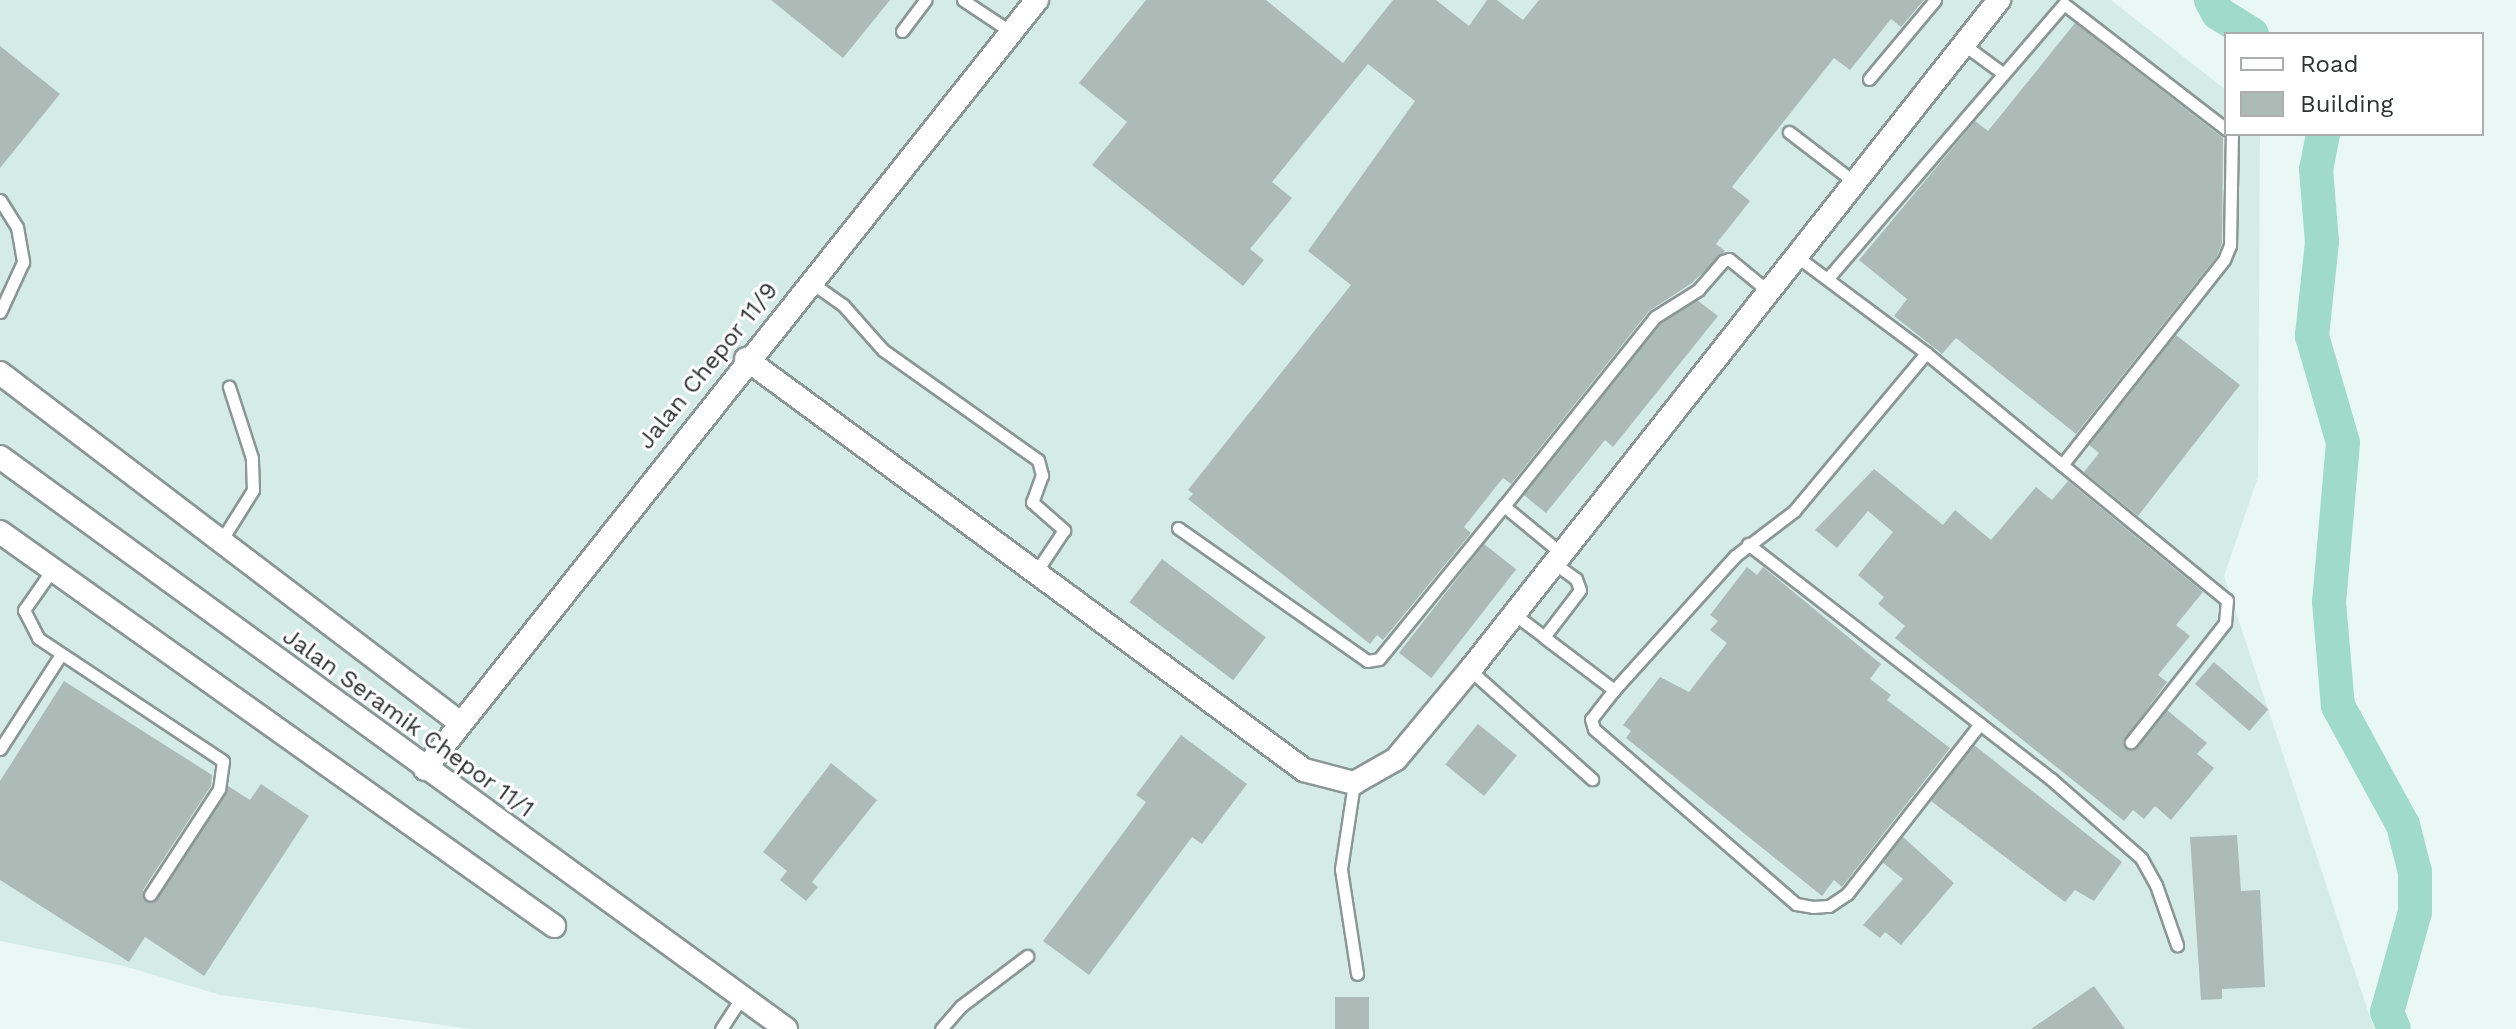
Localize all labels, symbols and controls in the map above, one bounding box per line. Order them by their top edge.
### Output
legend [2224,32,2484,136]
text: Road [2300,50,2359,78]
text: Building [2300,90,2393,118]
street label: Jalan Chepor 11/9 [632,276,784,456]
street label: Jalan Seramik Chepor 11/1 [276,622,540,824]

